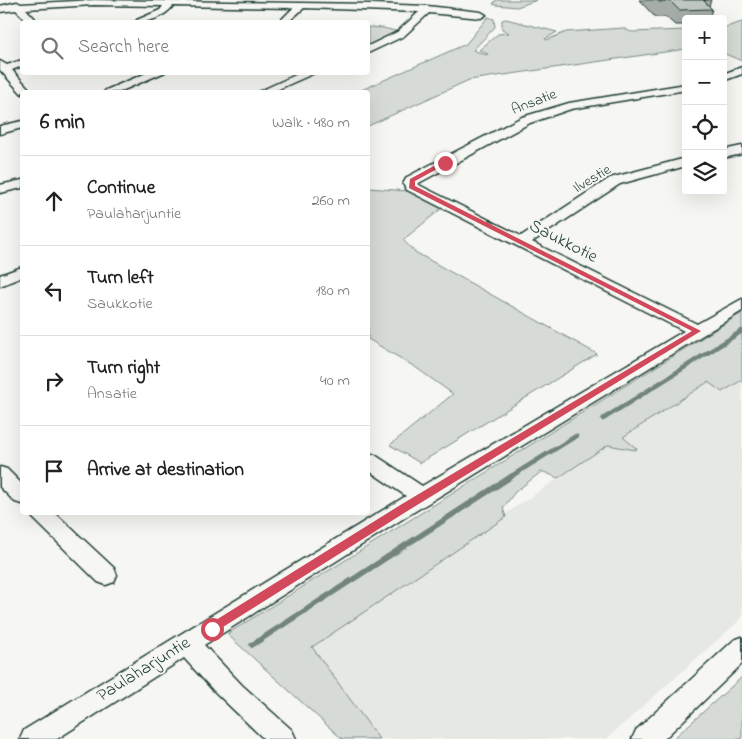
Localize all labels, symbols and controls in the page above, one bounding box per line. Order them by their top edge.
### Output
map controls [682,15,727,195]
button: + [682,15,727,60]
search box [20,20,370,75]
icon: search [38,34,66,62]
text: Search here [78,34,169,61]
button: − [682,60,727,105]
street label: Ansatie [508,83,560,121]
button: locate [682,105,727,150]
text: 6 min [40,108,85,138]
text: Walk · 480 m [272,111,350,135]
button: layers [682,150,727,195]
route end [434,152,457,175]
street label: Ilvestie [569,159,616,199]
text: Continue [87,175,155,202]
icon: ahead [40,187,68,215]
text: 260 m [312,189,350,213]
text: Paulaharjuntie [87,202,181,226]
street label: Saukkotie [524,214,603,271]
text: Turn left [87,265,154,292]
icon: left [40,277,68,305]
text: 180 m [316,279,350,303]
text: Saukkotie [87,292,153,316]
text: Turn right [87,355,160,382]
icon: right [40,367,68,395]
text: 40 m [320,369,350,393]
text: Ansatie [87,382,137,406]
icon: arrive [40,457,68,485]
text: Arrive at destination [87,457,244,484]
route start [201,618,224,641]
street label: Paulaharjuntie [92,630,197,709]

